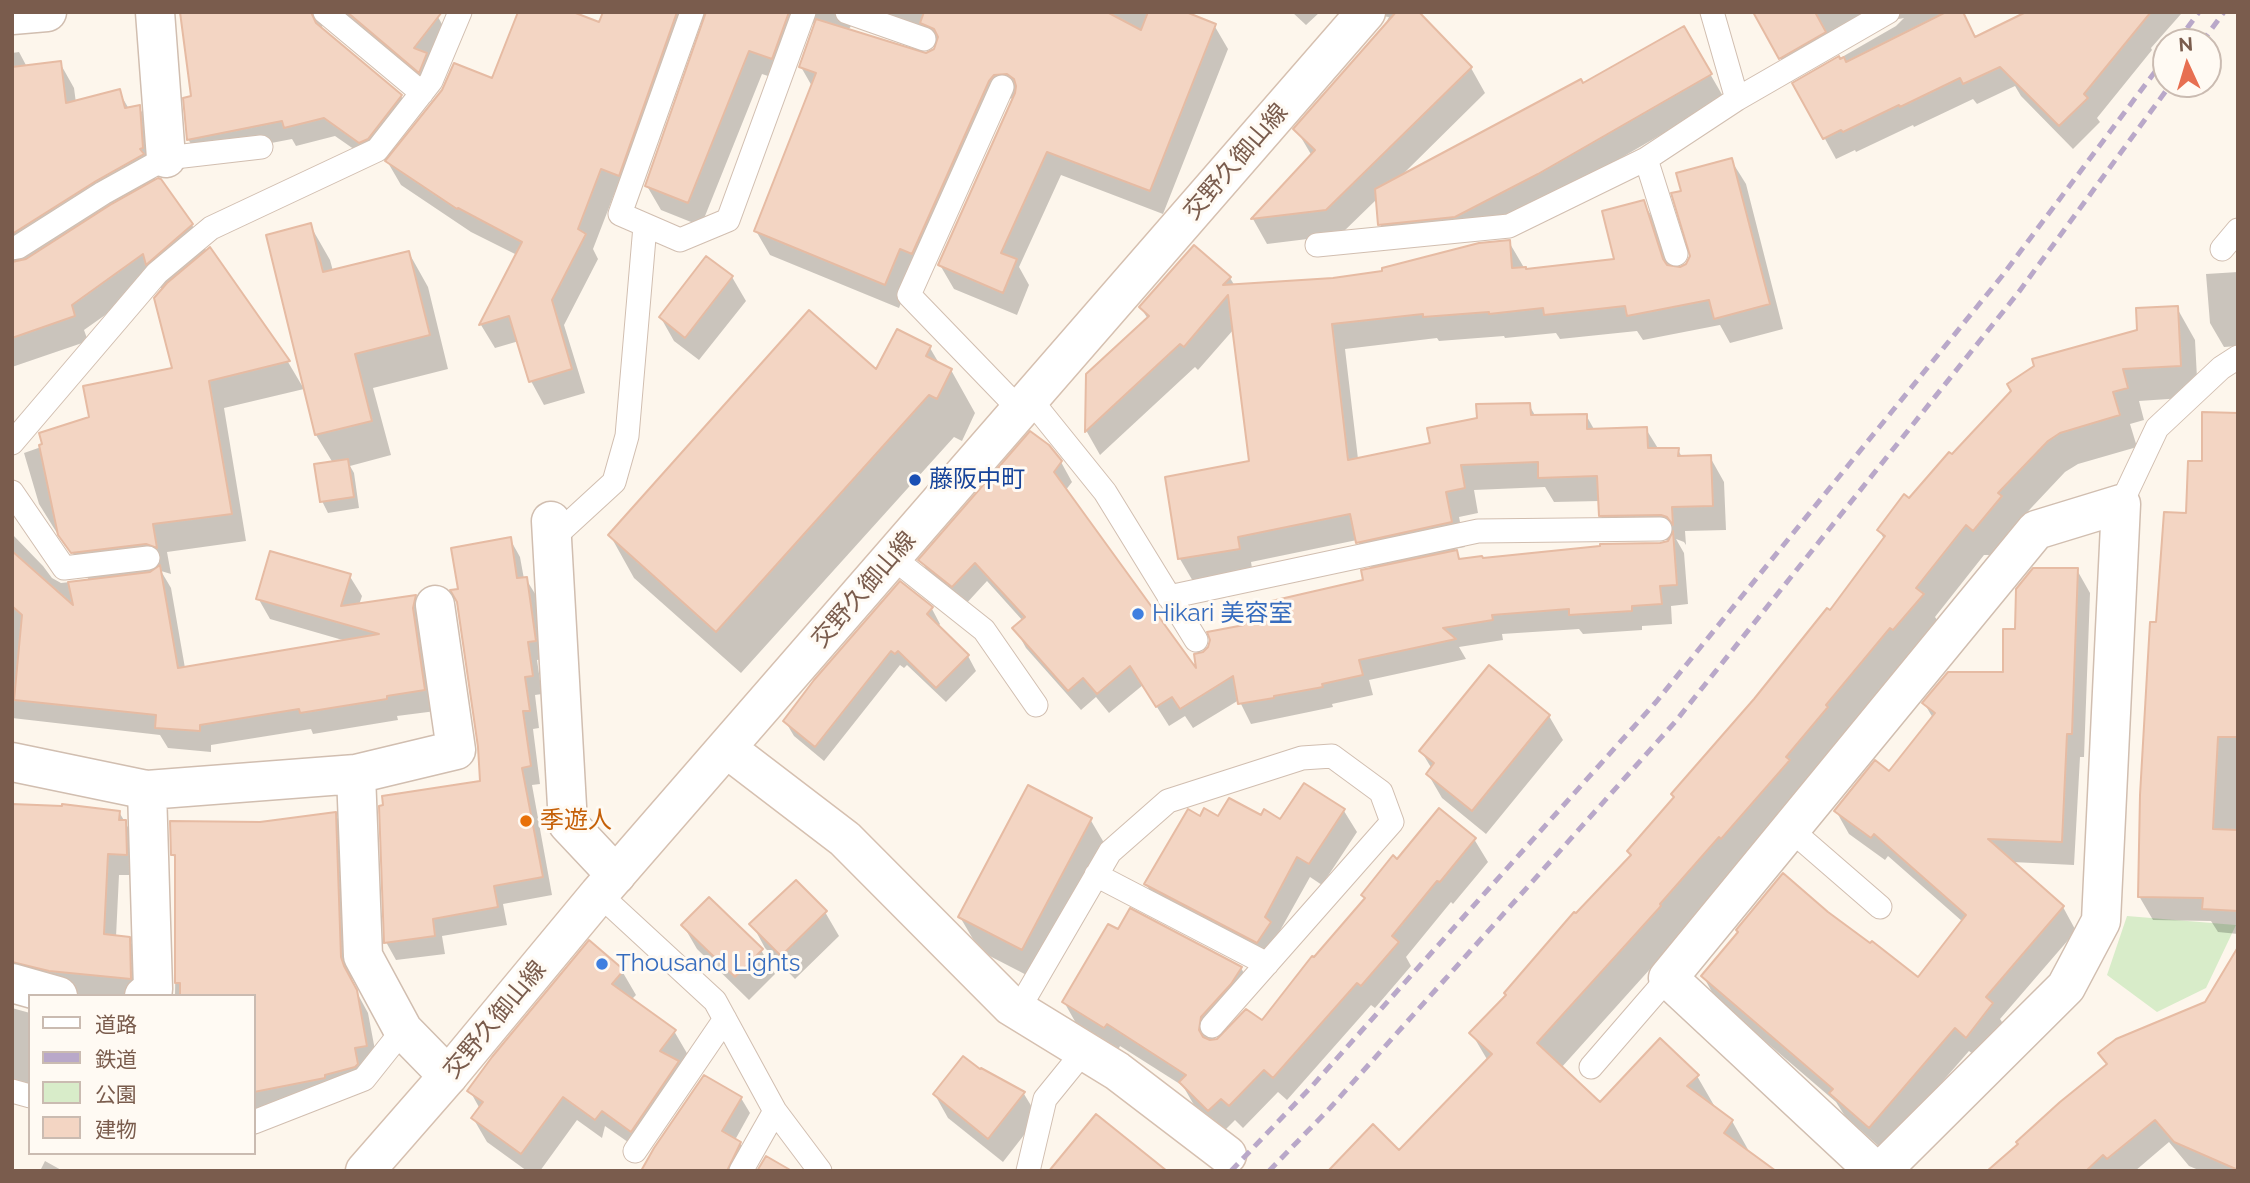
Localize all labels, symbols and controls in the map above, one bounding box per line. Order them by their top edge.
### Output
north arrow [2152,28,2222,98]
text: N [2178,33,2194,56]
street label: 交野久御山線 [1178,98,1294,226]
place label: 藤阪中町 [929,466,1025,494]
marker: 藤阪中町 [907,472,923,488]
street label: 交野久御山線 [806,526,922,654]
place label: Hikari 美容室 [1152,600,1292,628]
marker: Hikari 美容室 [1130,606,1146,622]
place label: 季遊人 [540,807,612,835]
marker: 季遊人 [518,813,534,829]
place label: Thousand Lights [616,950,800,978]
street label: 交野久御山線 [438,956,552,1084]
marker: Thousand Lights [594,956,610,972]
legend [28,994,256,1155]
text: 道路 [95,1012,137,1037]
text: 鉄道 [95,1047,137,1072]
text: 公園 [95,1082,137,1107]
text: 建物 [95,1117,137,1142]

